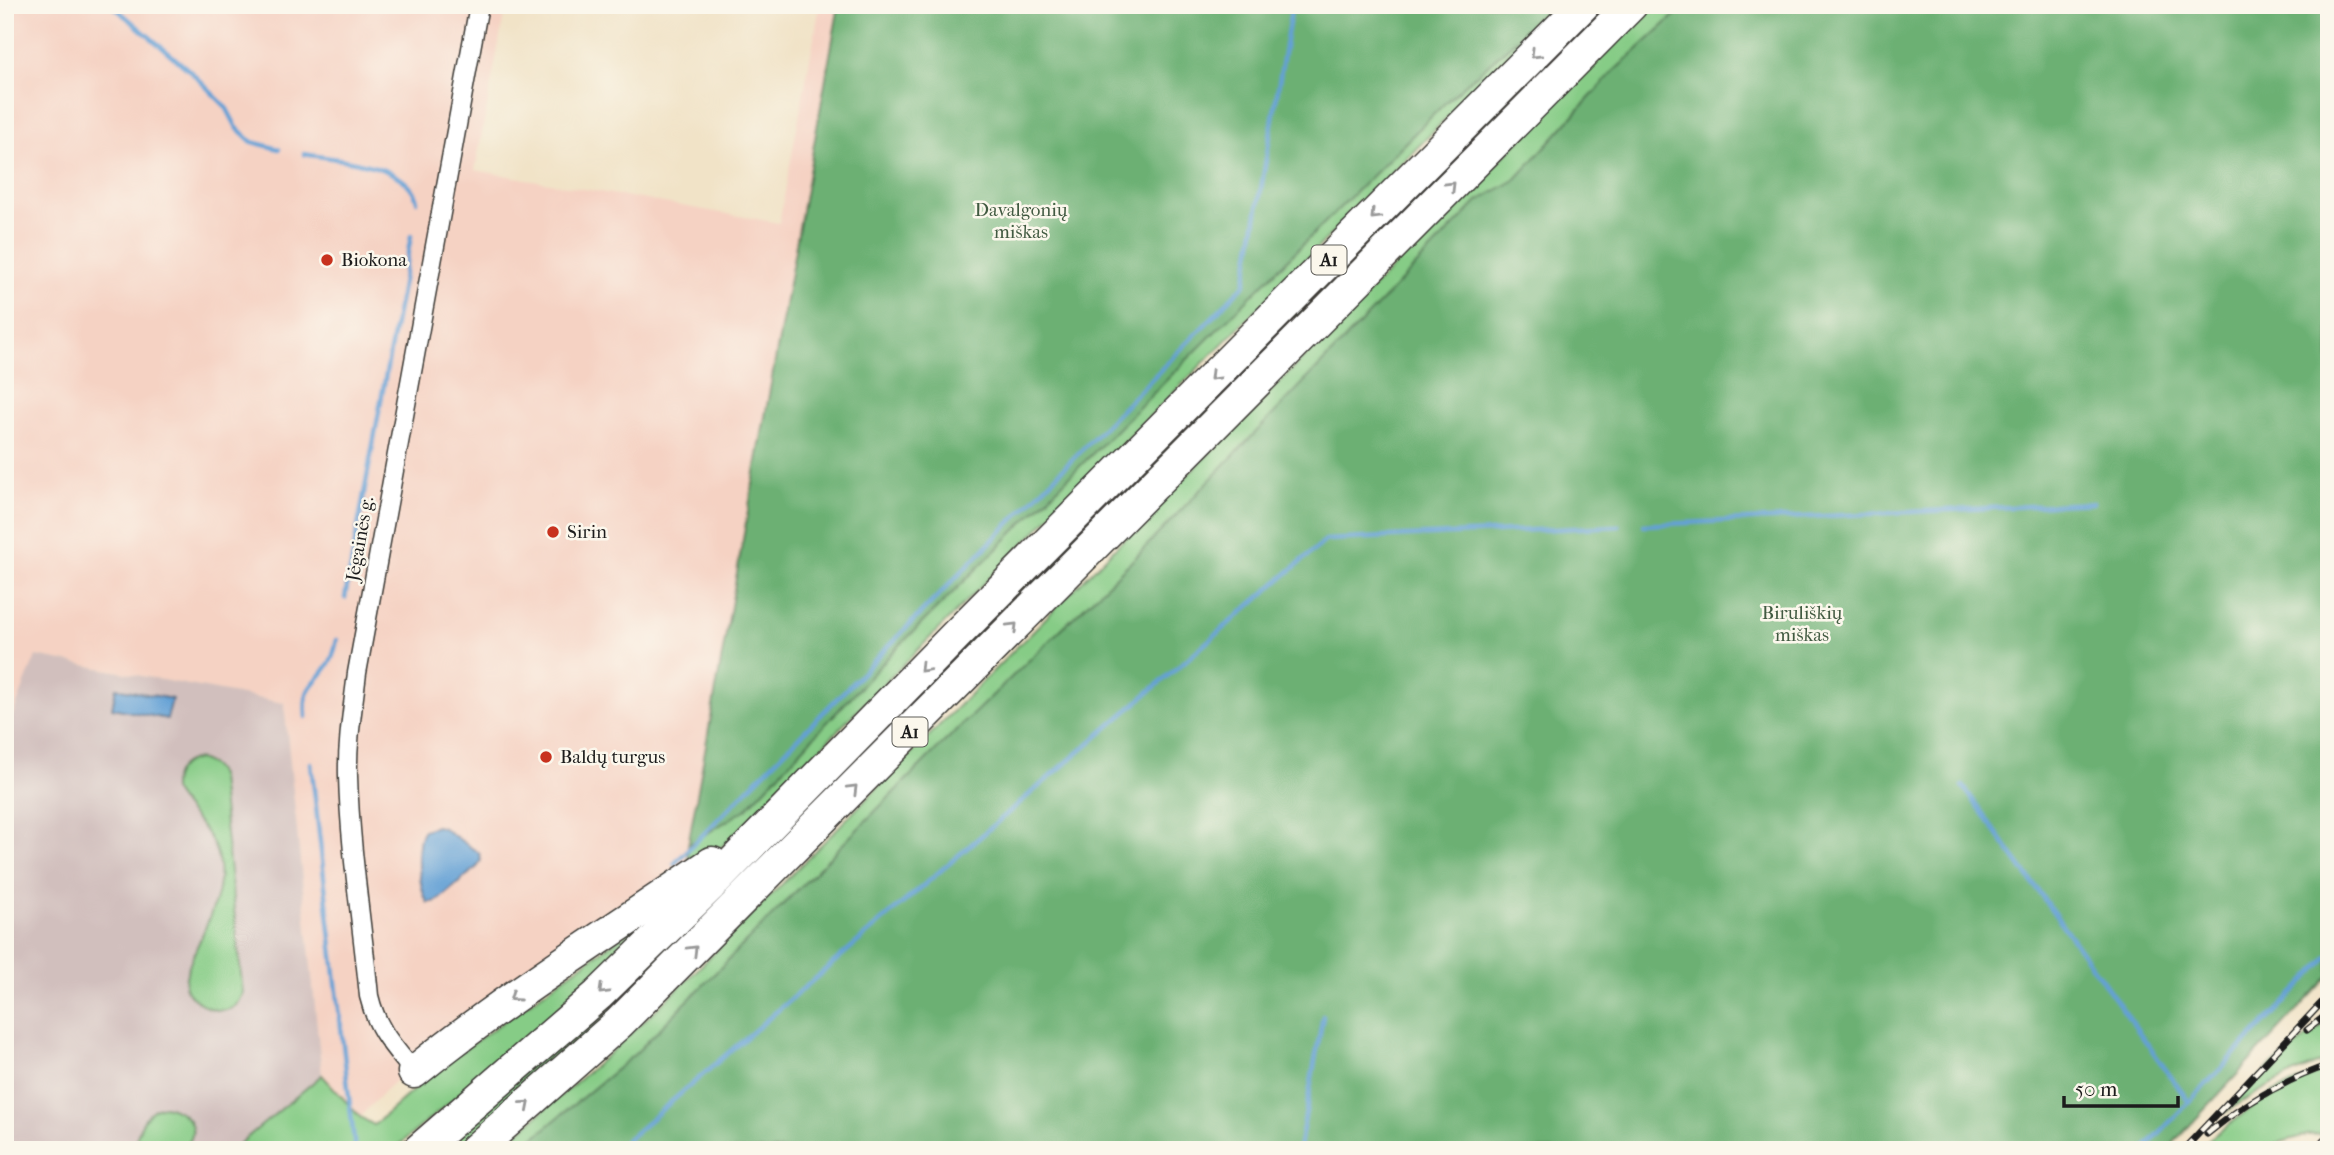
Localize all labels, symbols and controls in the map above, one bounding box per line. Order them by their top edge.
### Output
one-way arrow [1531,45,1544,58]
one-way arrow [1443,182,1456,195]
park label: Davalgonių miškas [974,199,1068,243]
one-way arrow [1370,206,1383,219]
road number: A1 [1312,246,1346,274]
place label: Biokona [341,249,407,271]
marker: Biokona [319,252,335,268]
one-way arrow [1210,368,1222,380]
street label: Jėgainės g. [341,495,378,585]
place label: Sirin [567,521,607,543]
marker: Sirin [545,524,561,540]
park label: Biruliškių miškas [1762,602,1843,646]
one-way arrow [1005,623,1018,636]
one-way arrow [919,660,932,673]
road number: A1 [892,718,928,746]
place label: Baldų turgus [560,746,665,768]
marker: Baldų turgus [538,749,554,765]
one-way arrow [845,785,858,798]
one-way arrow [685,946,698,959]
one-way arrow [598,981,611,994]
one-way arrow [509,989,522,1001]
scale bar [2064,1064,2178,1108]
text: 50 m [2075,1077,2118,1101]
one-way arrow [518,1101,531,1113]

